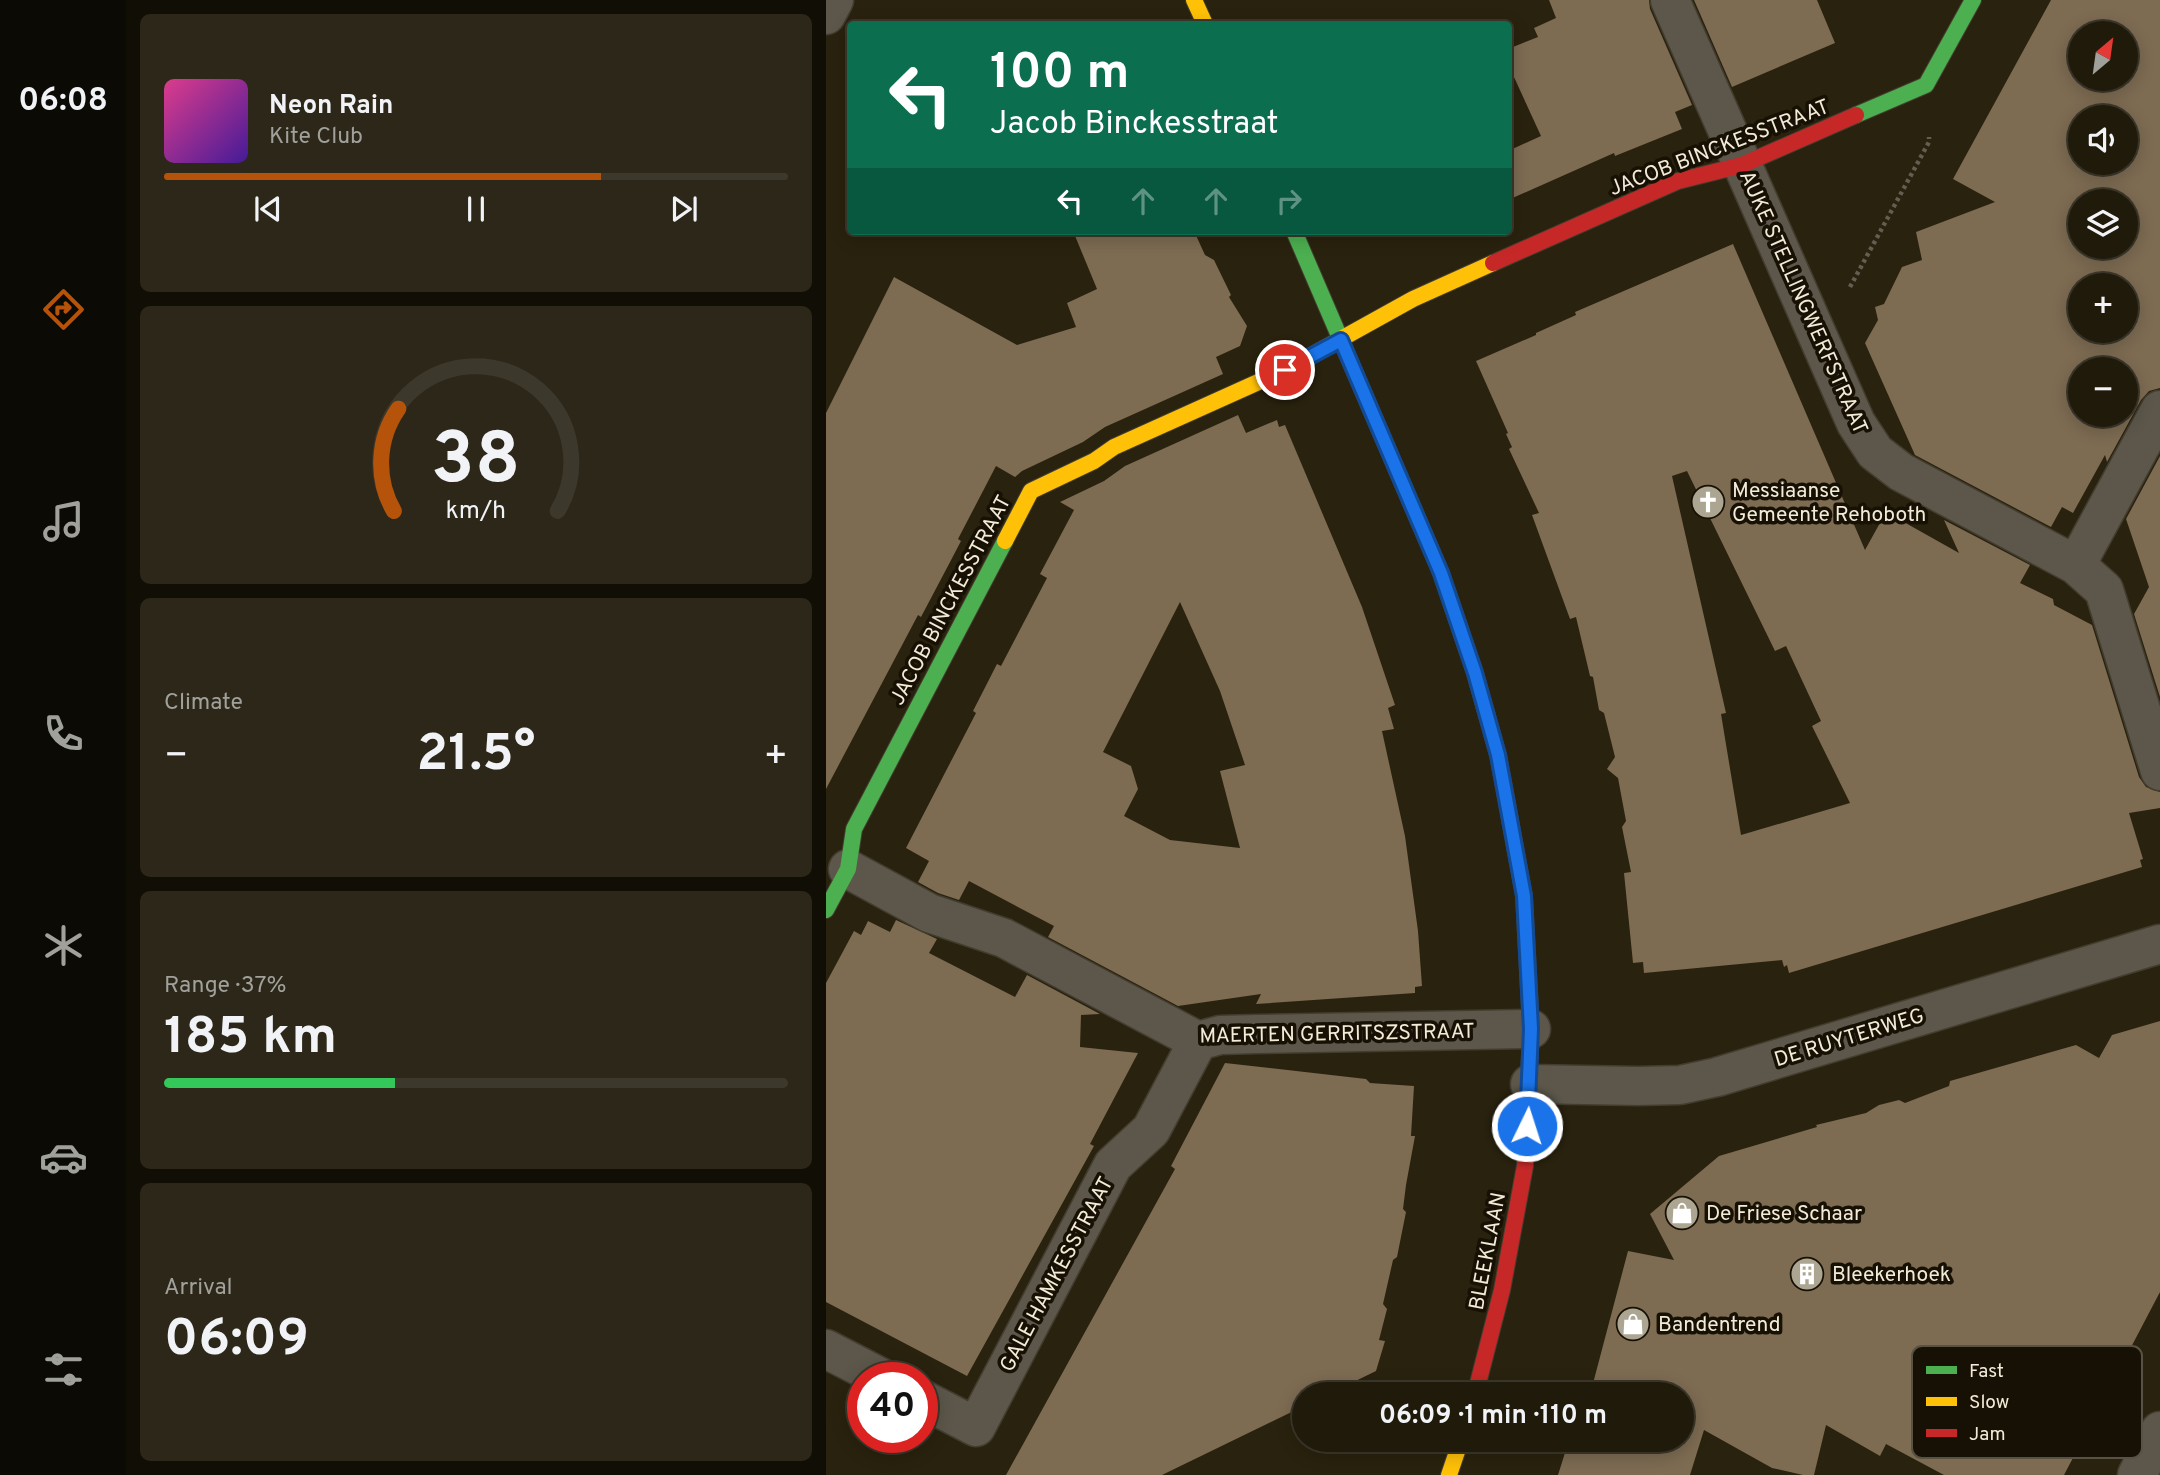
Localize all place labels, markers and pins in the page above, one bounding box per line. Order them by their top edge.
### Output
pin [1255,340,1315,400]
place label: Messiaanse Gemeente Rehoboth [1732,478,1926,529]
church icon: Messiaanse Gemeente Rehoboth [1689,483,1727,521]
shop icon: De Friese Schaar [1663,1194,1701,1232]
place label: De Friese Schaar [1706,1201,1862,1228]
building icon: Bleekerhoek [1788,1255,1826,1293]
place label: Bleekerhoek [1832,1262,1951,1289]
shop icon: Bandentrend [1614,1305,1652,1343]
place label: Bandentrend [1658,1312,1780,1339]

